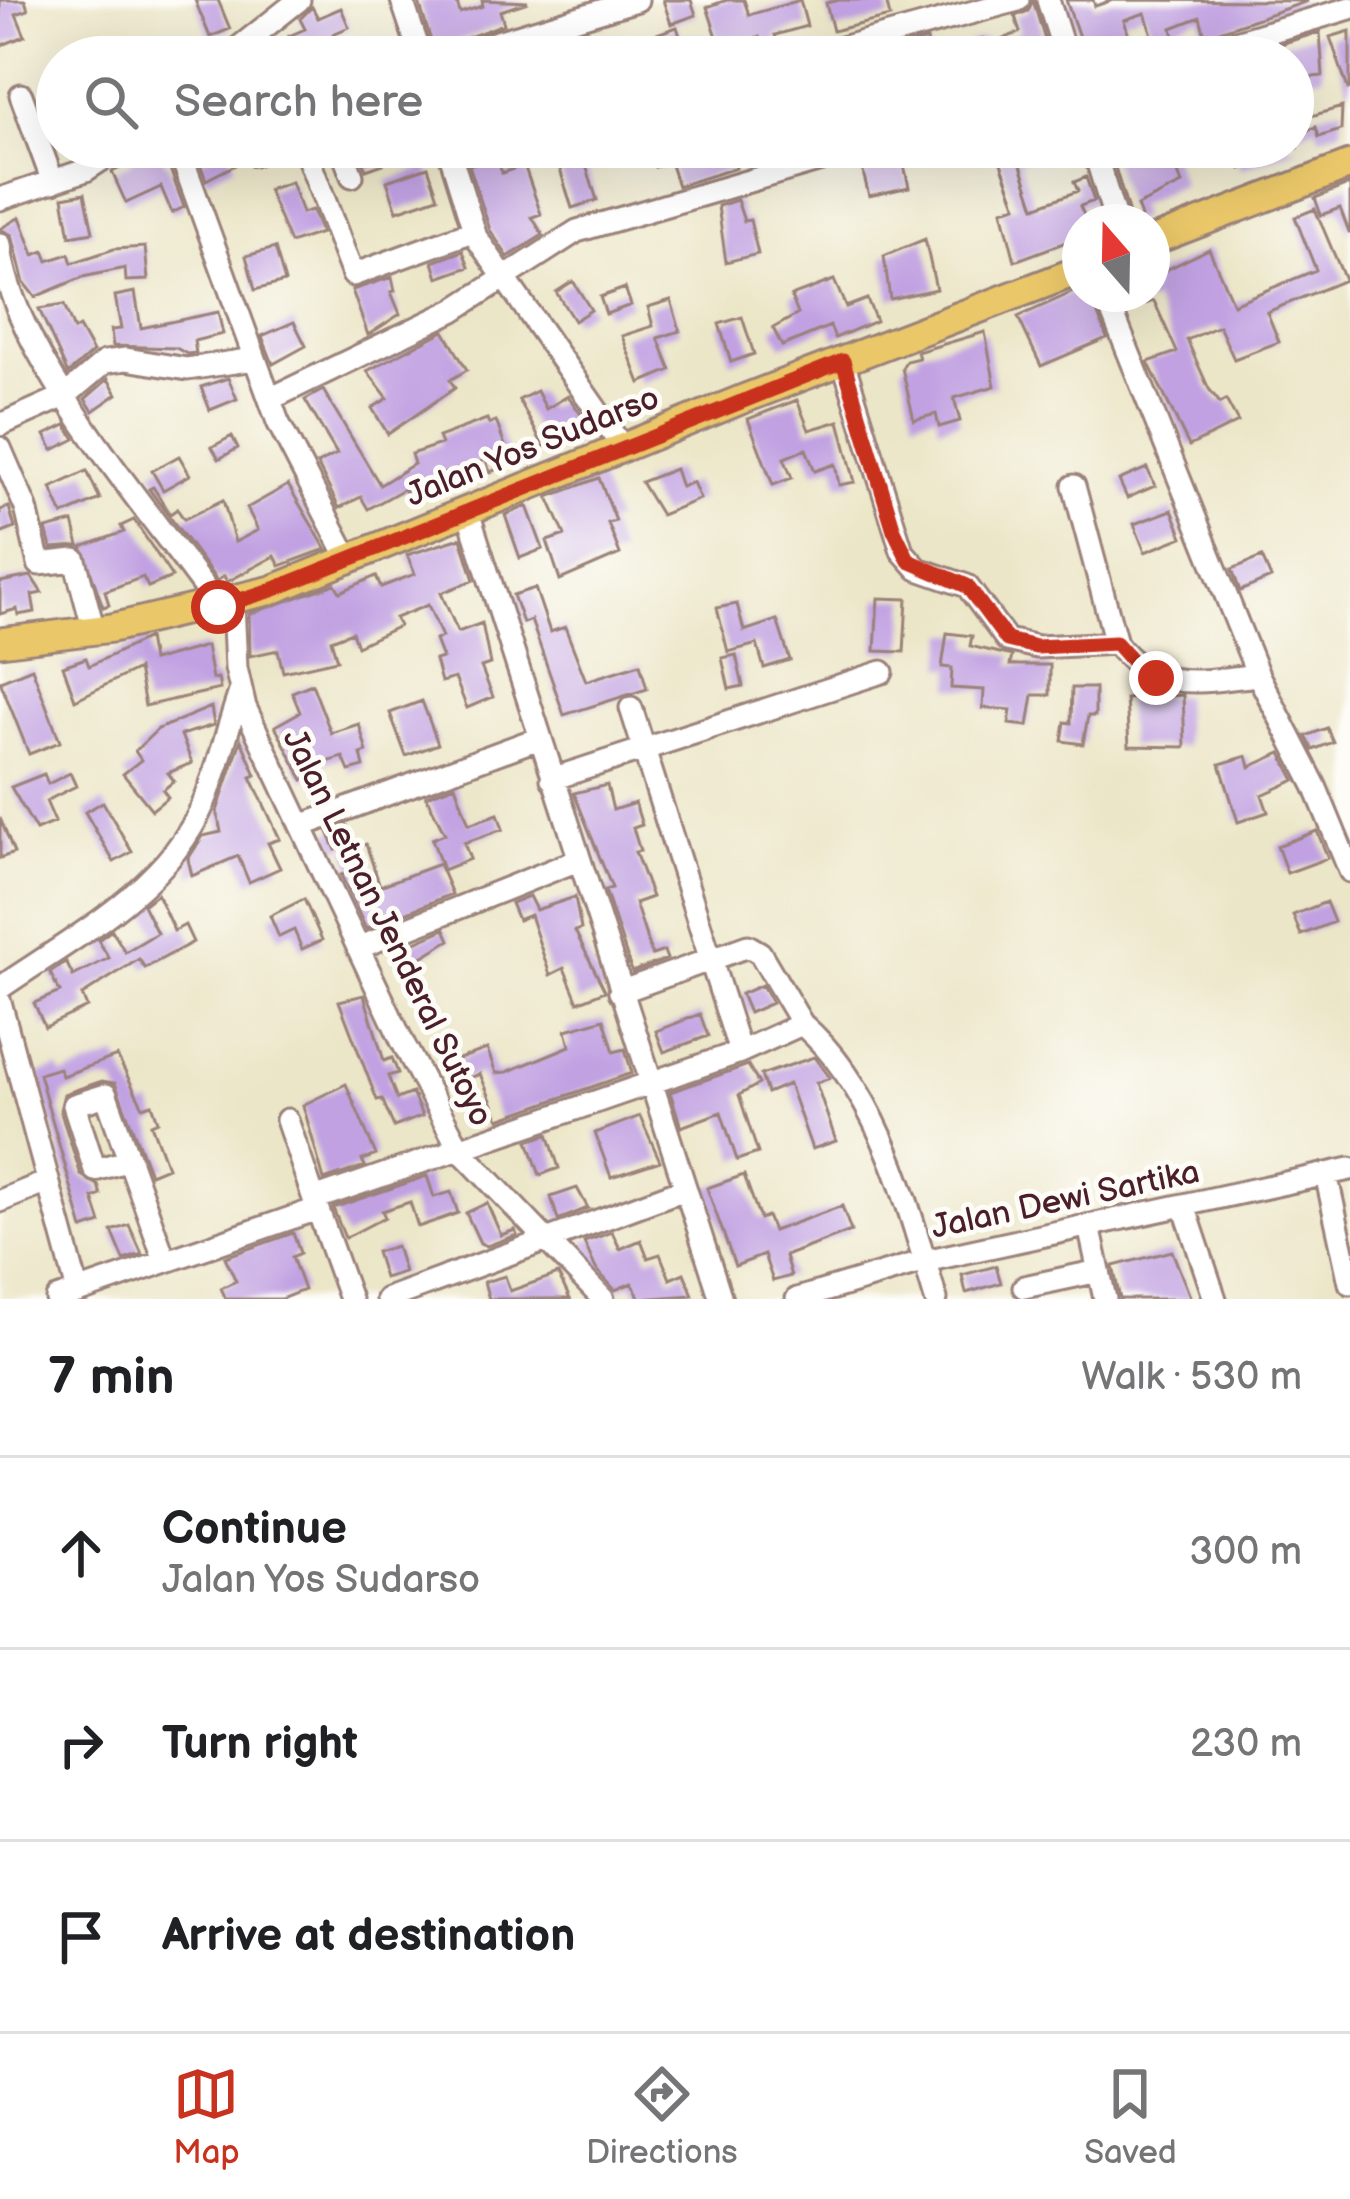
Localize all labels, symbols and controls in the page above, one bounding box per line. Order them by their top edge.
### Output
search box [36,36,1314,168]
icon: search [78,69,144,135]
text: Search here [174,75,423,130]
north arrow [1062,204,1170,312]
street label: Jalan Yos Sudarso [400,378,665,516]
route start [191,580,245,634]
route end [1129,651,1183,705]
street label: Jalan Letnan Jenderal Sutoyo [274,723,501,1133]
street label: Jalan Dewi Sartika [928,1152,1203,1248]
text: 7 min [48,1347,174,1408]
text: Walk · 530 m [1081,1354,1302,1401]
text: Continue [162,1502,347,1557]
icon: ahead [48,1520,114,1586]
text: 300 m [1189,1529,1302,1576]
text: Jalan Yos Sudarso [162,1557,480,1604]
icon: right [48,1712,114,1778]
text: Turn right [162,1717,358,1772]
text: 230 m [1190,1721,1302,1768]
icon: arrive [48,1904,114,1970]
text: Arrive at destination [162,1909,575,1964]
tab: Map [173,2061,240,2173]
tab: Directions [586,2061,738,2173]
tab: Saved [1084,2061,1177,2173]

